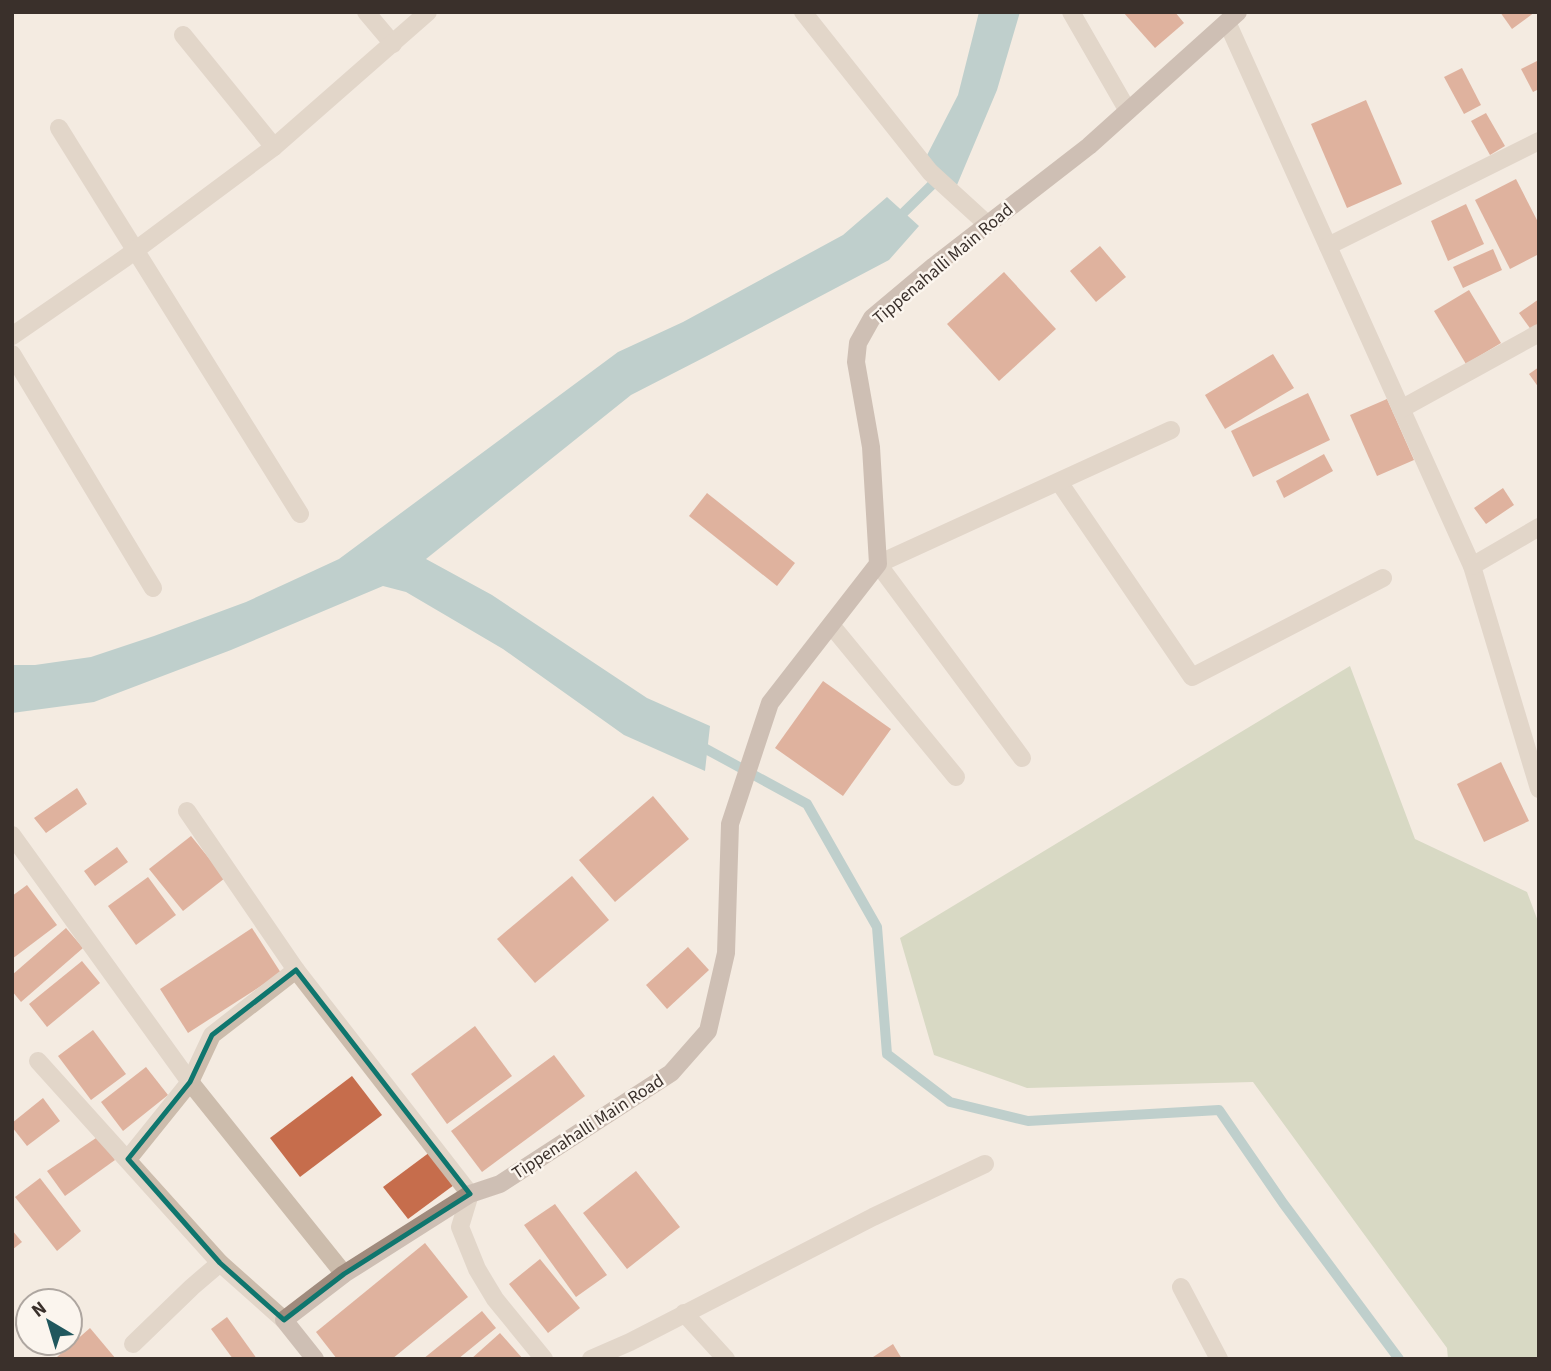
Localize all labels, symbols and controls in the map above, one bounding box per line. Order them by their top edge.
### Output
street label: Tippenahalli Main Road [867,198,1019,330]
street label: Tippenahalli Main Road [507,1068,669,1186]
north arrow [14,1287,84,1357]
text: N [26,1295,53,1324]

